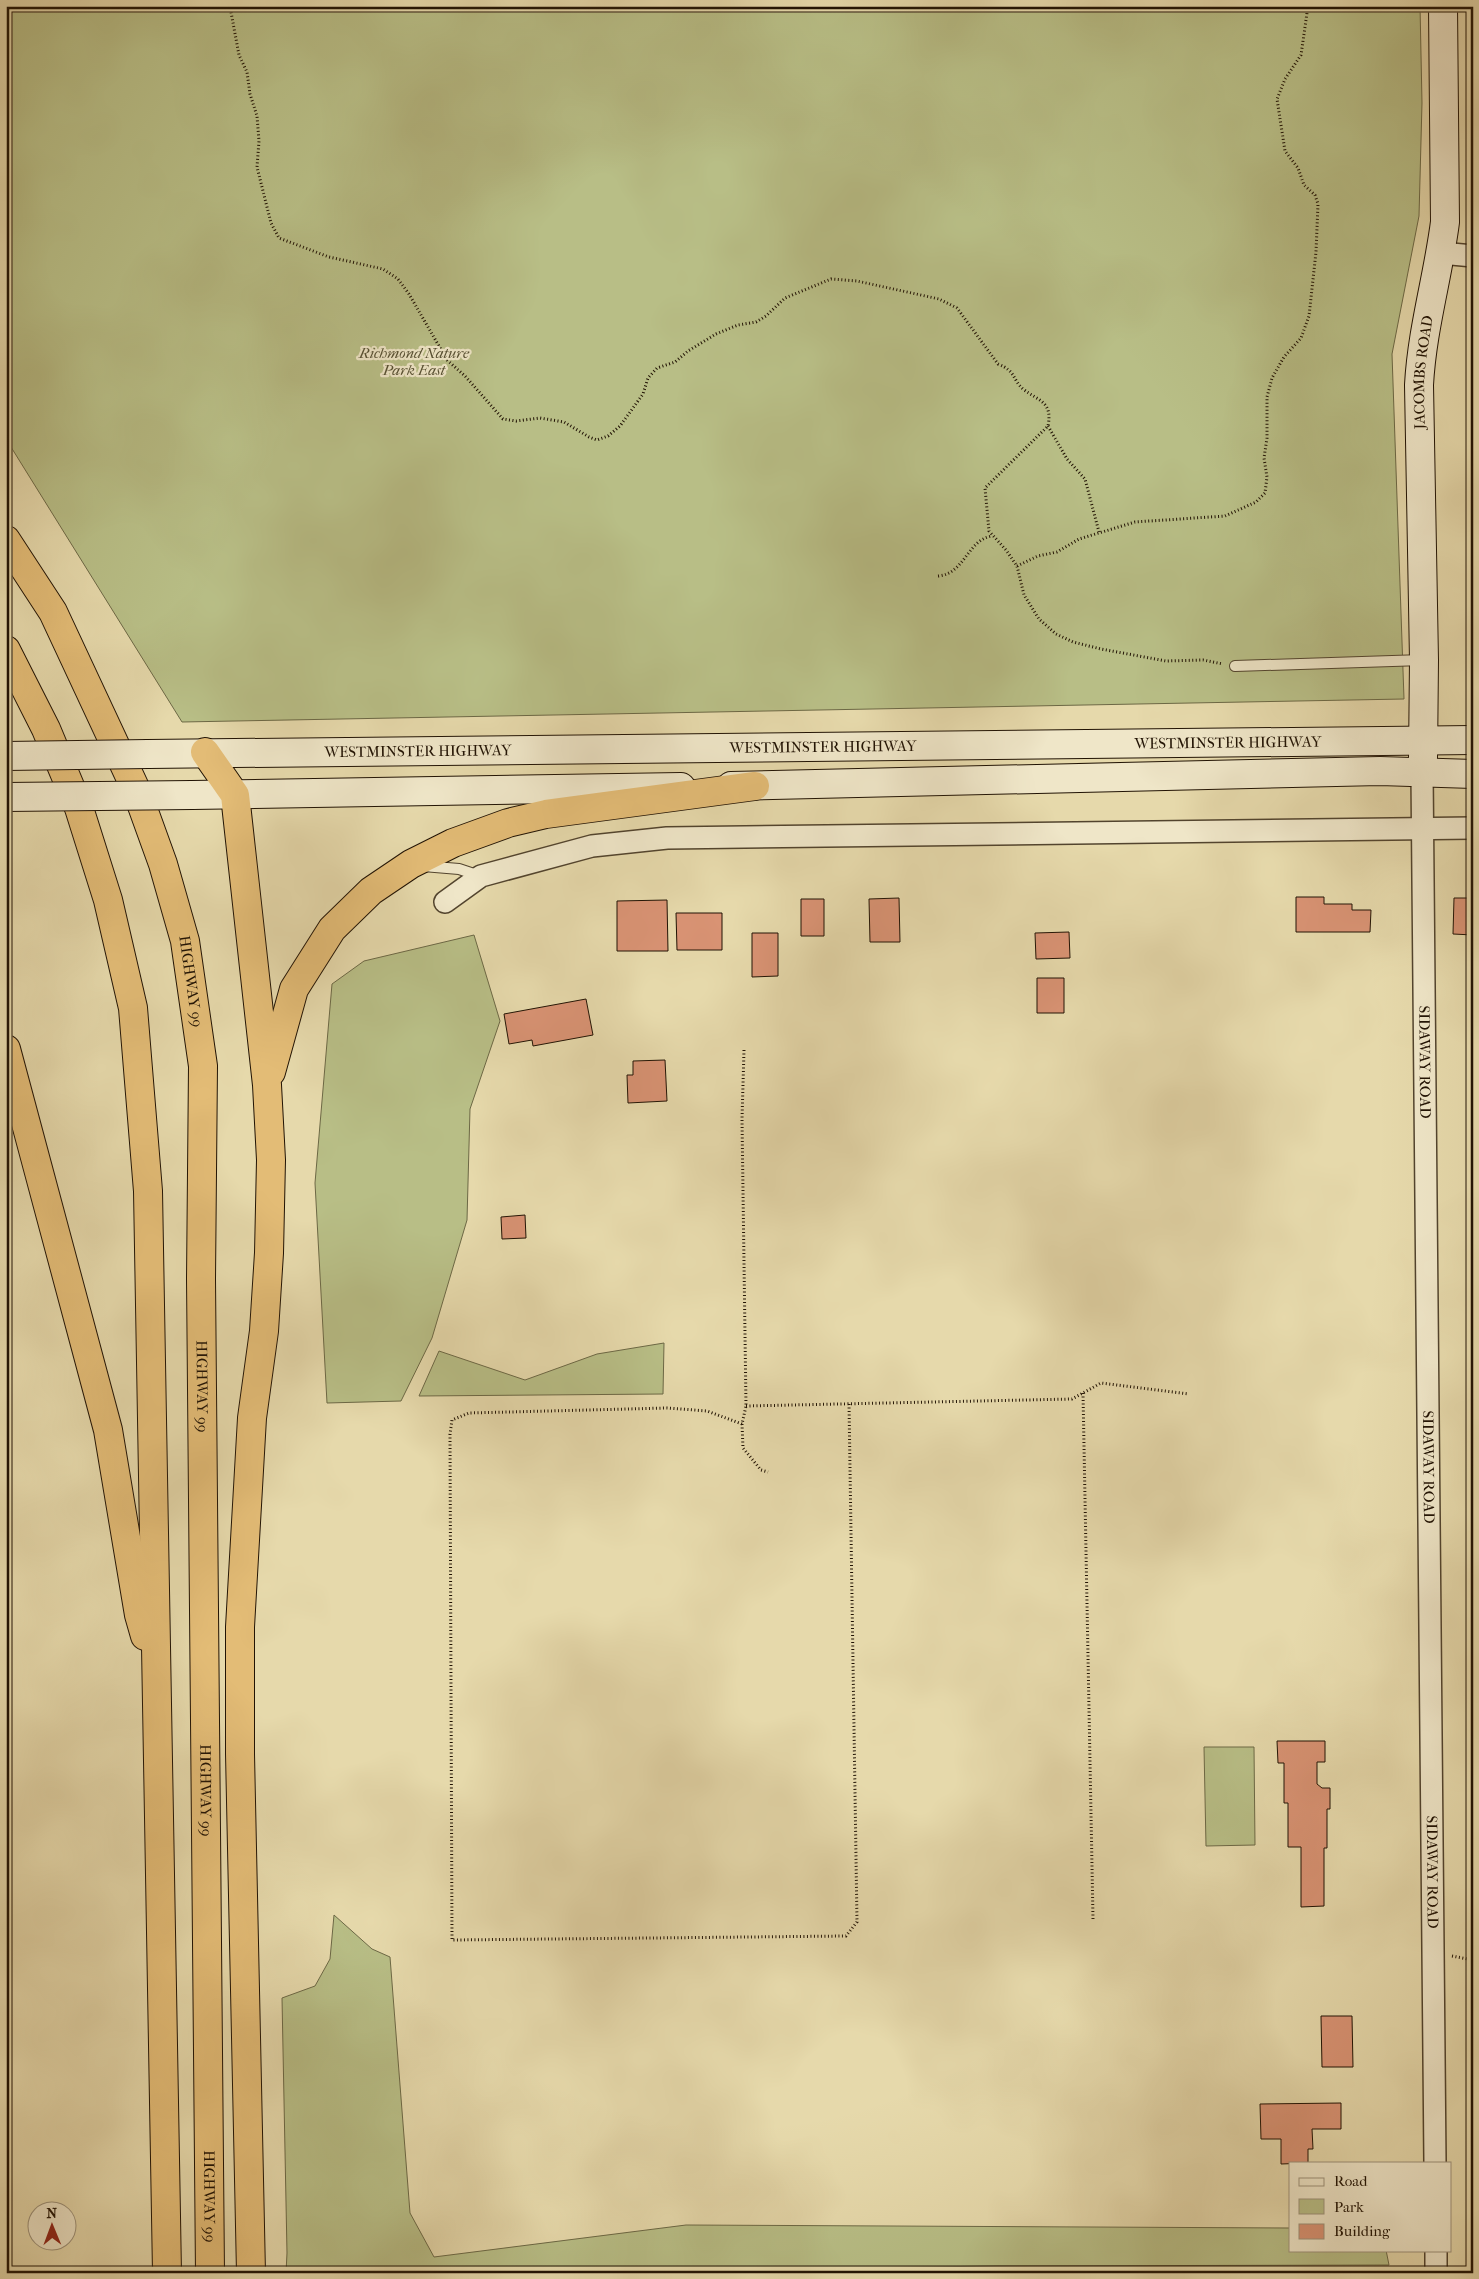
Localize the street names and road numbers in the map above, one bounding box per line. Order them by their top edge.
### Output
street label: JACOMBS ROAD [1410,314,1437,430]
street label: WESTMINSTER HIGHWAY [1133,733,1322,753]
street label: WESTMINSTER HIGHWAY [728,737,917,757]
street label: WESTMINSTER HIGHWAY [323,741,512,761]
street label: HIGHWAY 99 [175,934,206,1028]
street label: SIDAWAY ROAD [1415,1005,1434,1119]
street label: HIGHWAY 99 [193,1340,211,1433]
street label: SIDAWAY ROAD [1419,1410,1438,1524]
street label: HIGHWAY 99 [196,1744,215,1837]
street label: SIDAWAY ROAD [1423,1815,1442,1929]
street label: HIGHWAY 99 [200,2150,219,2243]

